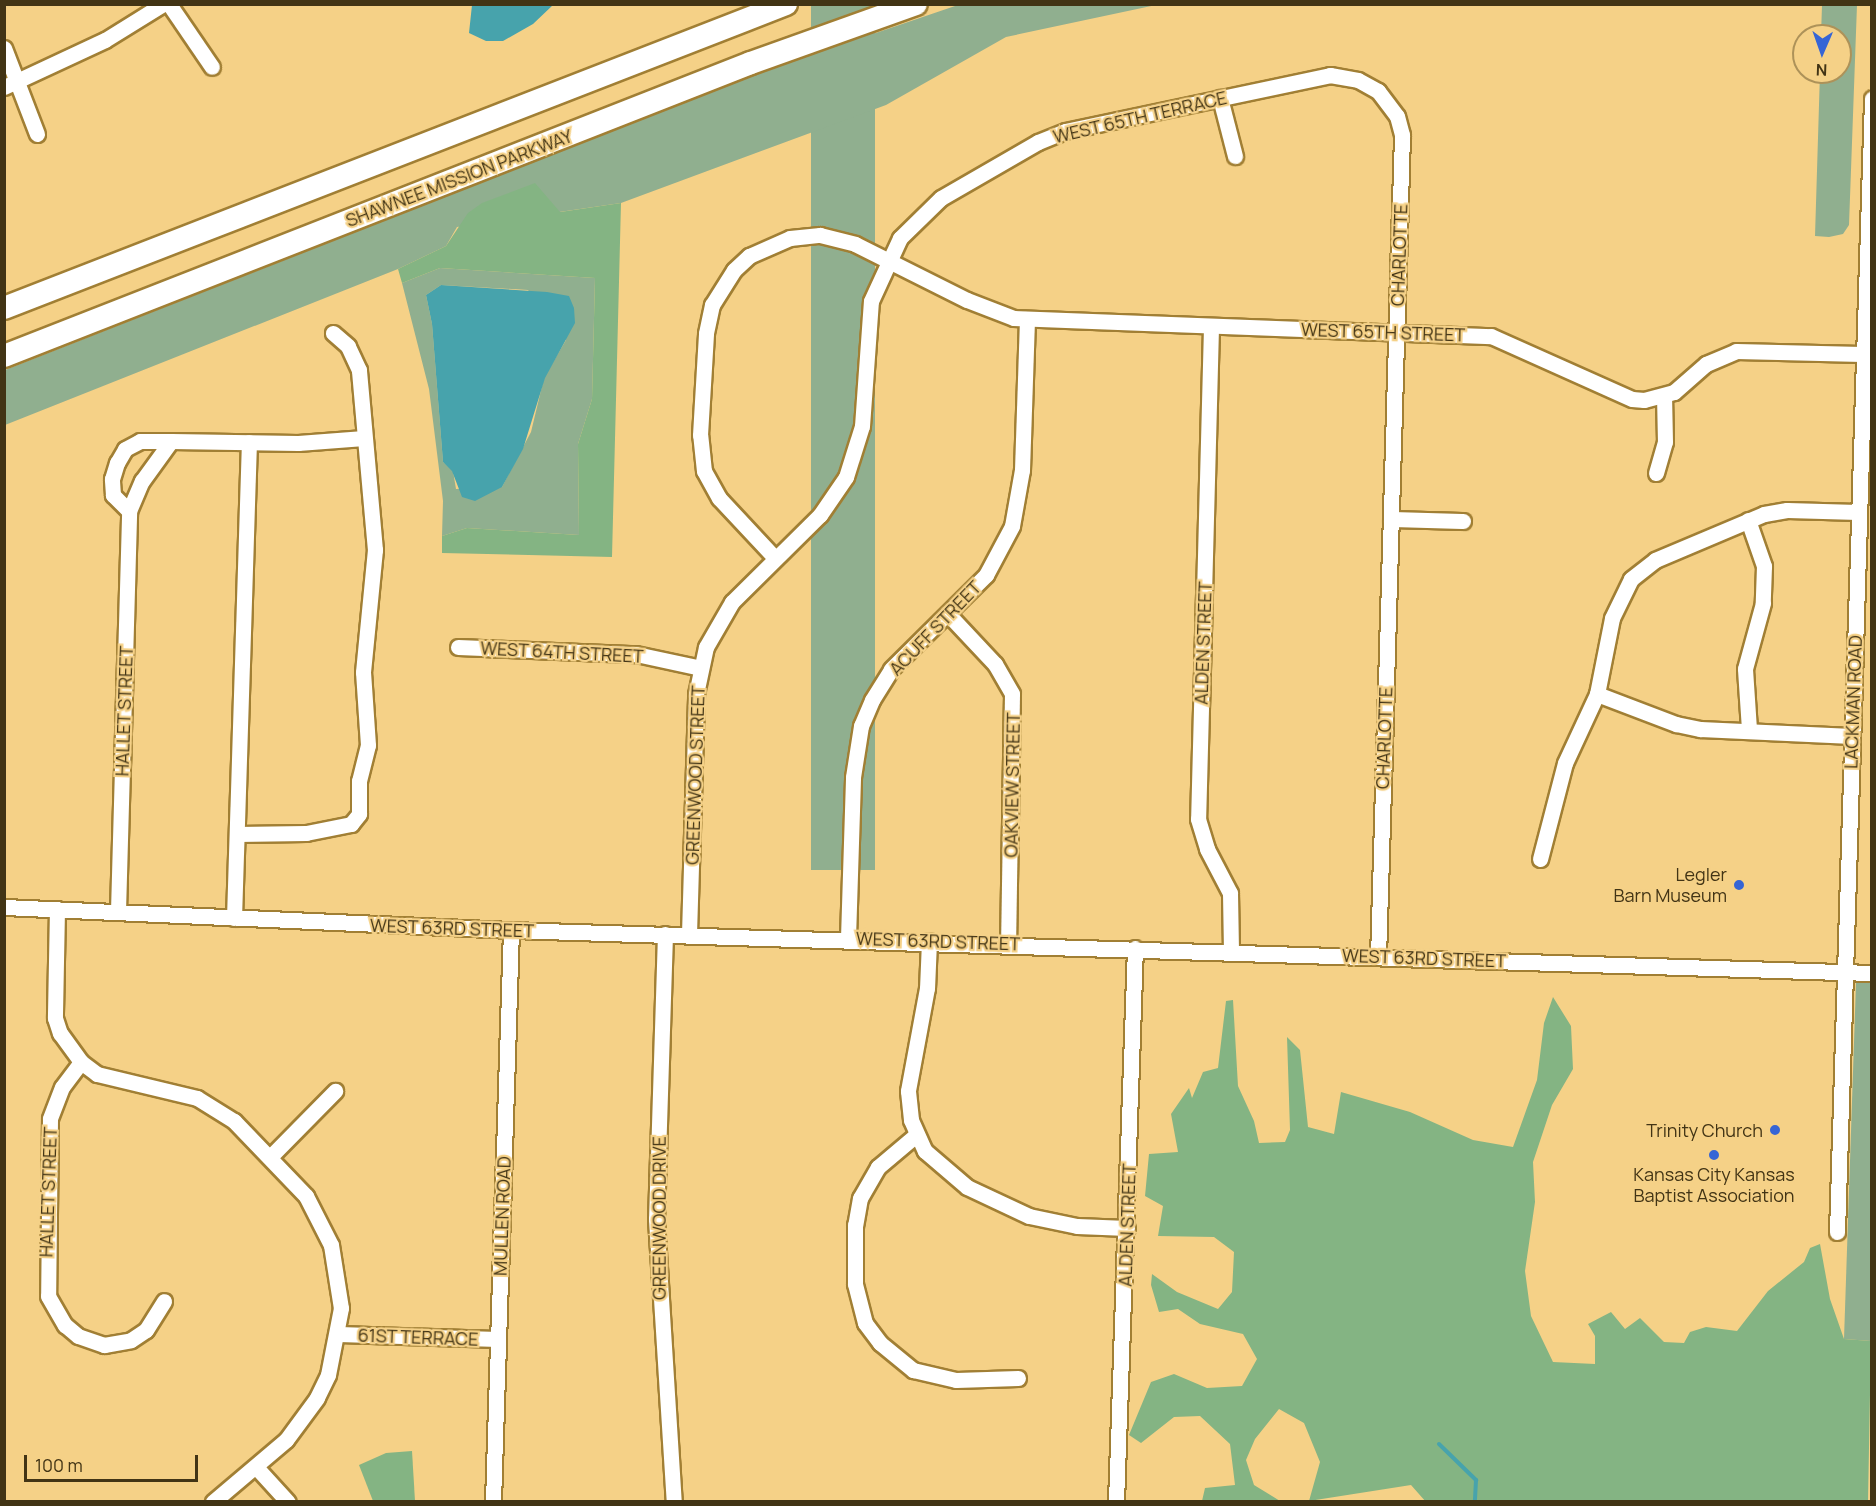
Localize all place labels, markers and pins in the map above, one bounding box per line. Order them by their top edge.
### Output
place label: Legler Barn Museum [1613,864,1727,906]
marker: Legler Barn Museum [1732,878,1746,892]
place label: Trinity Church [1646,1119,1763,1141]
marker: Trinity Church [1768,1123,1782,1137]
marker: Kansas City Kansas Baptist Association [1707,1148,1721,1162]
place label: Kansas City Kansas Baptist Association [1633,1164,1795,1206]

